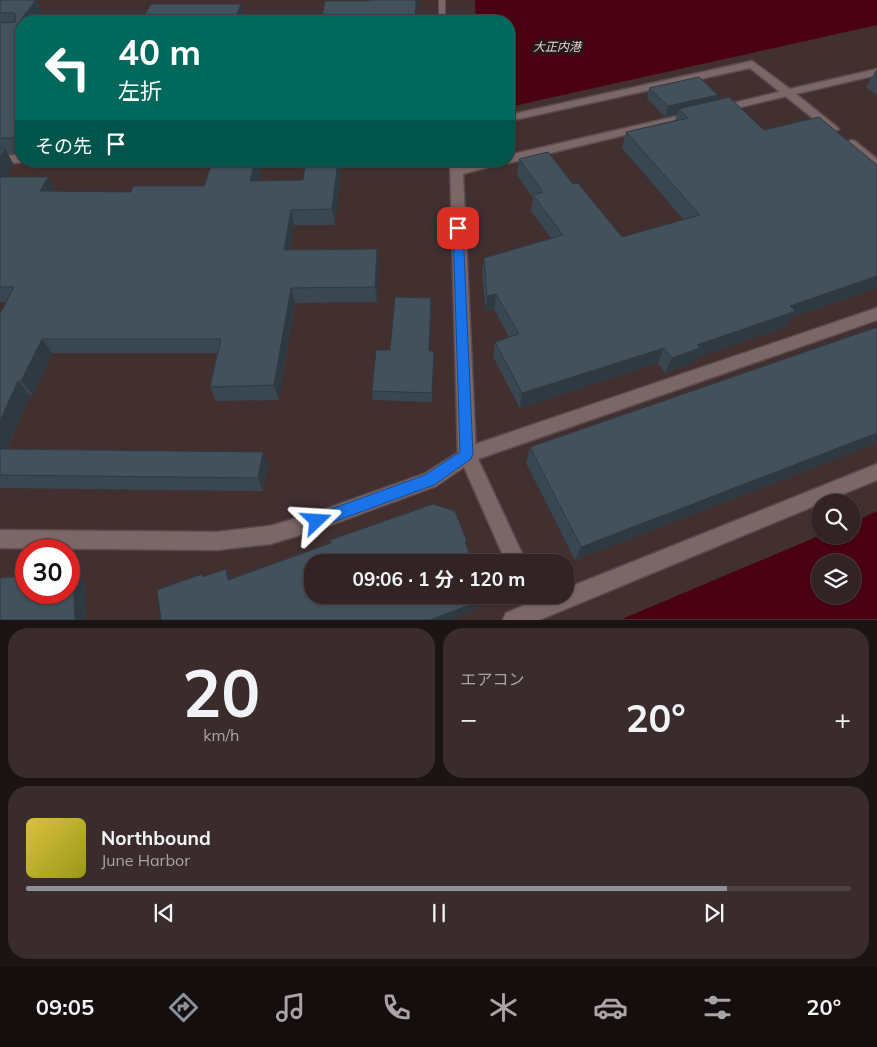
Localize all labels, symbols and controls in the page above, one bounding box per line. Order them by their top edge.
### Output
text: 40 m [118,30,201,74]
icon: left [35,35,100,100]
water label: 大正内港 [533,39,583,54]
text: 左折 [118,77,162,105]
icon: arrive [102,130,130,158]
text: その先 [35,134,92,158]
pin [437,207,479,249]
icon: arrive [444,214,472,242]
position arrow [290,494,342,546]
map controls [811,494,861,604]
button: search [811,494,861,544]
speed limit sign: 30 [15,539,80,604]
button: layers [811,554,861,604]
text: 09:06 · 1 分 · 120 m [353,567,525,591]
text: 20 [182,652,260,733]
text: エアコン [461,669,525,689]
text: 20° [626,694,686,742]
text: − [461,701,477,736]
text: + [834,701,851,736]
text: km/h [203,725,239,745]
text: Northbound [101,826,211,850]
text: June Harbor [101,850,190,870]
icon: previous [150,899,178,927]
icon: pause [425,899,453,927]
icon: next [700,899,728,927]
icon: directions [166,990,201,1025]
icon: music [273,990,308,1025]
icon: phone [379,990,414,1025]
icon: climate [486,990,521,1025]
icon: car [593,990,628,1025]
icon: filters [700,990,735,1025]
text: 09:05 [36,993,94,1021]
text: 20° [806,993,841,1021]

